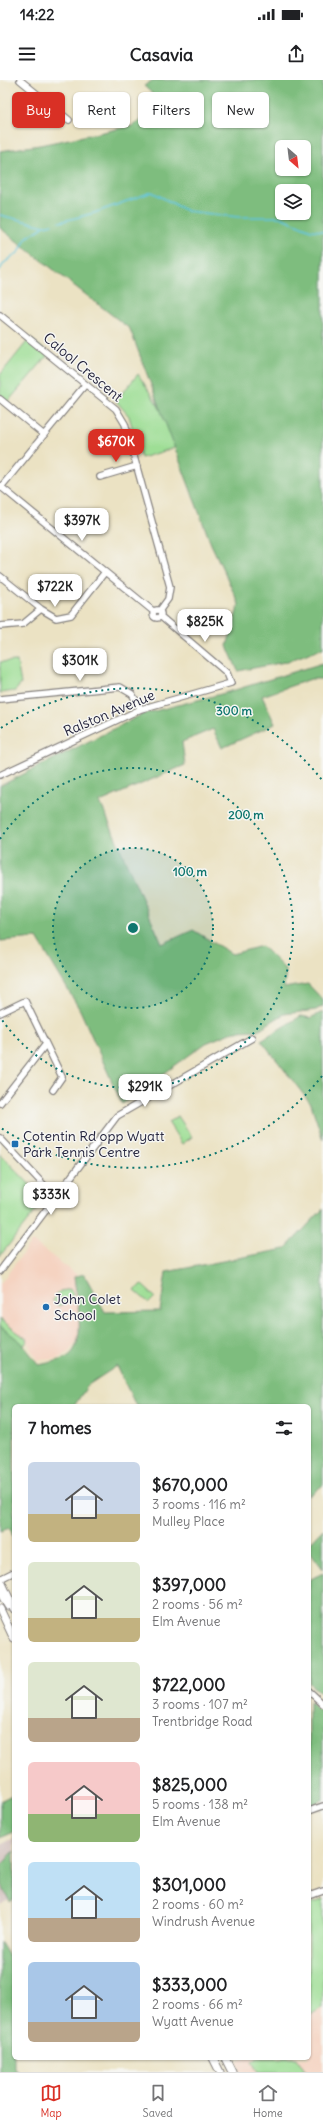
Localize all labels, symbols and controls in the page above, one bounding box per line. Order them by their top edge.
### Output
text: 14:22 [20,5,54,24]
icon: menu [16,43,38,65]
text: Casavia [130,43,193,66]
icon: share [285,43,307,65]
chip: Buy [12,92,65,128]
chip: Rent [73,92,130,128]
chip: Filters [138,92,204,128]
chip: New [212,92,269,128]
north arrow [275,140,311,176]
map controls [275,140,311,220]
button: layers [275,184,311,220]
street label: Calool Crescent [40,329,126,406]
pin: $670K [88,429,144,463]
text: $670K [97,433,135,450]
pin: $397K [54,508,110,542]
text: $397K [64,512,100,529]
pin: $722K [27,574,83,608]
text: $722K [37,578,73,595]
pin: $825K [177,609,233,643]
text: $825K [186,613,224,630]
pin: $301K [52,648,108,682]
text: $301K [62,652,98,669]
street label: Ralston Avenue [61,686,157,740]
text: 300 m [216,703,252,718]
text: 200 m [228,807,264,822]
text: 100 m [173,864,207,879]
centre of rings [126,921,140,935]
pin: $291K [117,1074,173,1108]
text: $291K [128,1078,163,1095]
place label: Cotentin Rd opp Wyatt Park Tennis Centre [23,1127,165,1161]
marker: Cotentin Rd opp Wyatt Park Tennis Centre [10,1139,20,1149]
pin: $333K [23,1182,79,1216]
text: $333K [32,1186,70,1203]
place label: John Colet School [54,1290,121,1324]
marker: John Colet School [41,1302,51,1312]
text: 7 homes [28,1417,92,1439]
icon: filters [273,1417,295,1439]
text: $670,000 [152,1474,228,1496]
icon: home [60,1478,108,1526]
text: 3 rooms · 116 m² [152,1496,246,1513]
text: Mulley Place [152,1513,225,1530]
text: $397,000 [152,1574,226,1596]
icon: home [60,1578,108,1626]
text: 2 rooms · 56 m² [152,1596,243,1613]
text: Elm Avenue [152,1613,221,1630]
text: $722,000 [152,1674,226,1696]
icon: home [60,1678,108,1726]
text: 3 rooms · 107 m² [152,1696,248,1713]
text: Trentbridge Road [152,1713,253,1730]
text: $825,000 [152,1774,227,1796]
icon: home [60,1778,108,1826]
text: 5 rooms · 138 m² [152,1796,248,1813]
text: Elm Avenue [152,1813,221,1830]
text: $301,000 [152,1874,226,1896]
icon: home [60,1878,108,1926]
text: 2 rooms · 60 m² [152,1896,244,1913]
text: Windrush Avenue [152,1913,255,1930]
text: $333,000 [152,1974,228,1996]
icon: home [60,1978,108,2026]
text: 2 rooms · 66 m² [152,1996,243,2013]
text: Wyatt Avenue [152,2013,234,2030]
tab: Map [40,2082,62,2120]
tab: Saved [143,2082,173,2120]
tab: Home [253,2082,283,2120]

